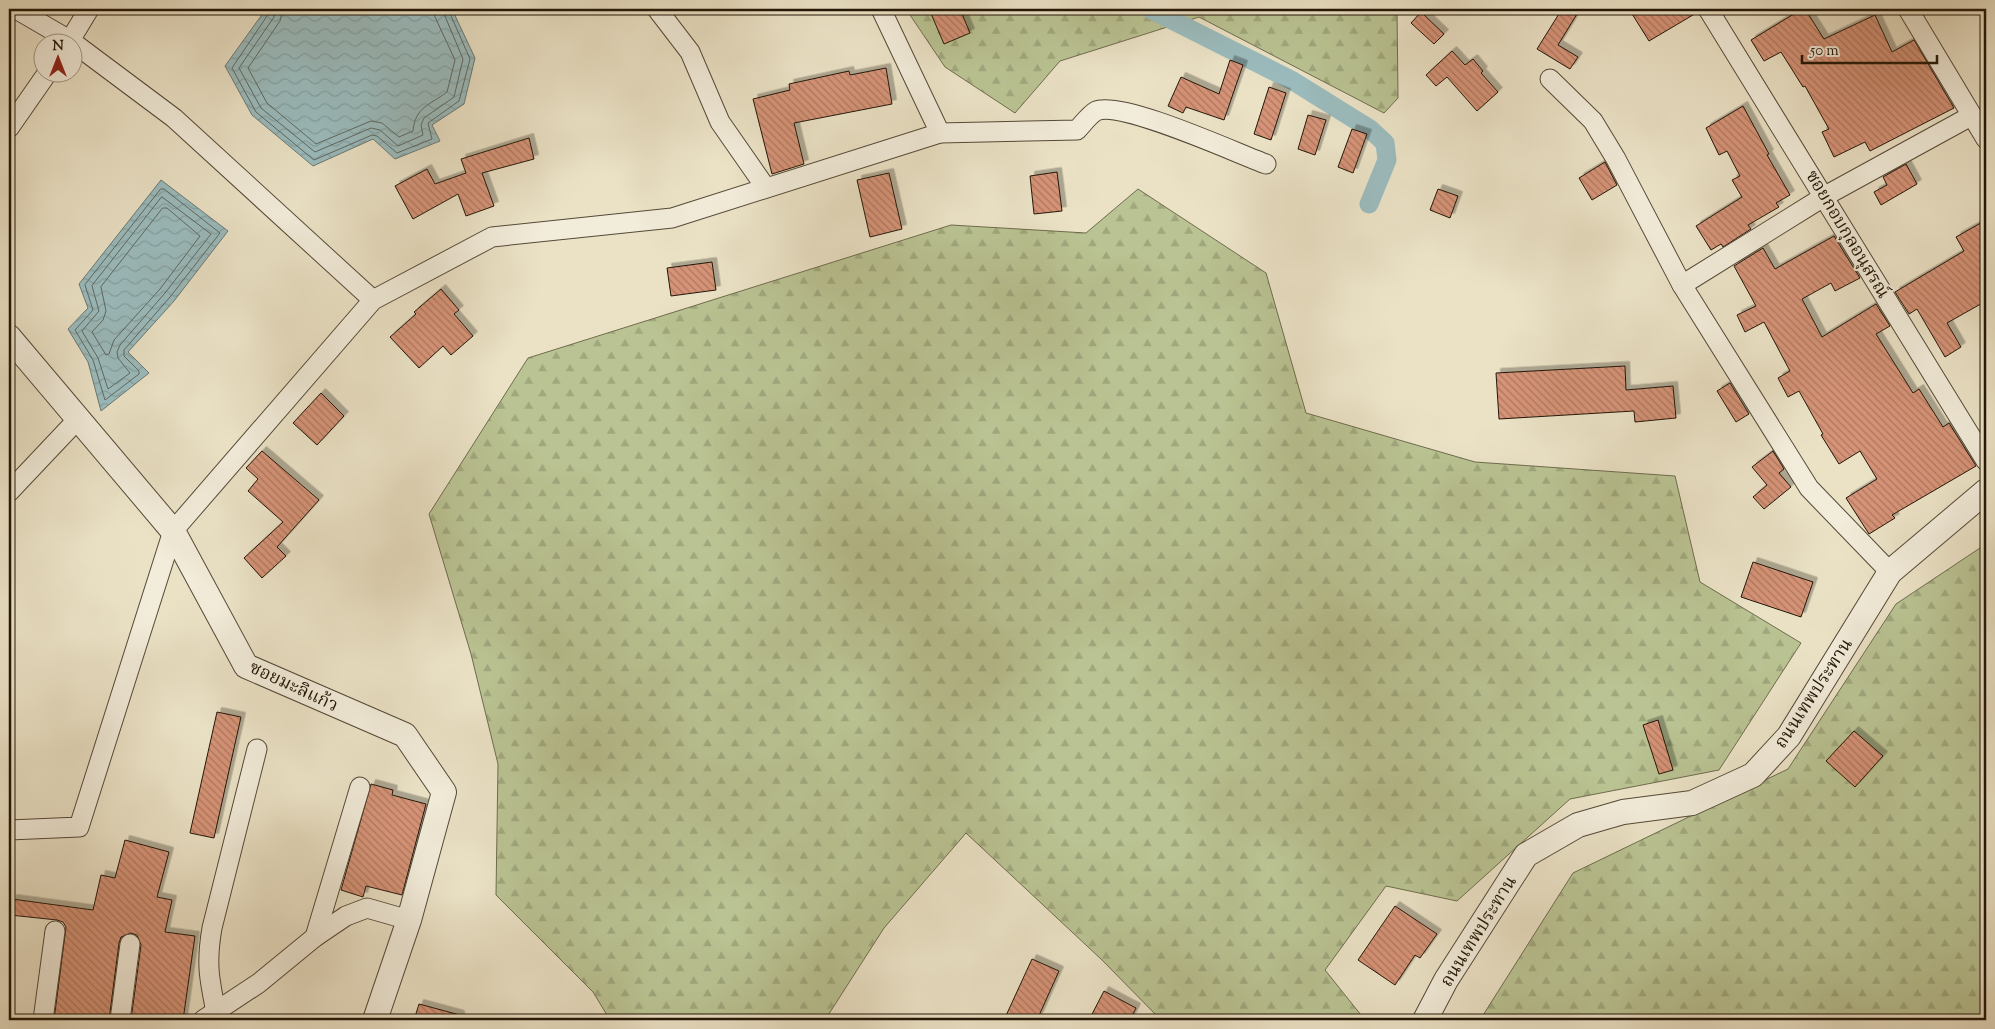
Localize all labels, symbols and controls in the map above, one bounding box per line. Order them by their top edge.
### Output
north arrow [32,32,82,82]
scale bar [1802,32,1938,64]
text: N [52,37,64,57]
text: 50 m [1809,41,1839,62]
street label: ซอยกอบกุลอนุสรณ์ [1798,166,1895,304]
street label: ถนนเทพประทาน [1769,634,1860,754]
street label: ซอยมะลิแก้ว [244,656,342,720]
street label: ถนนเทพประทาน [1435,871,1524,993]

